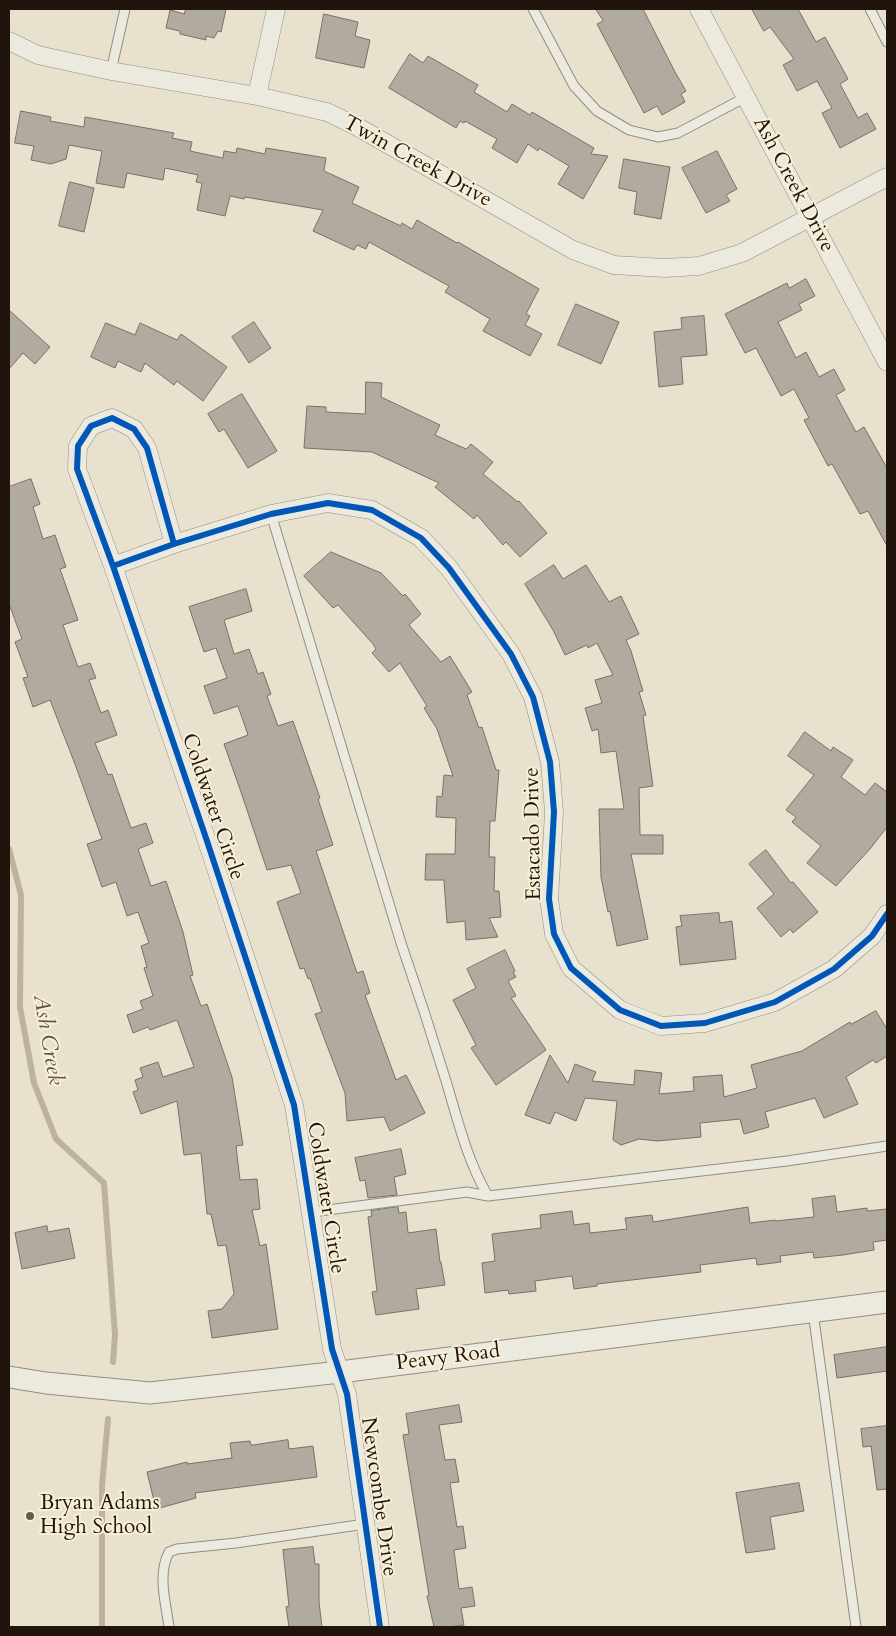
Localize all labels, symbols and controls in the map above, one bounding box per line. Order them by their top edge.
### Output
street label: Twin Creek Drive [338,111,496,213]
street label: Ash Creek Drive [747,113,839,257]
street label: Coldwater Circle [175,730,249,884]
street label: Estacado Drive [520,767,548,901]
water label: Ash Creek [26,993,68,1087]
street label: Coldwater Circle [301,1120,349,1276]
street label: Peavy Road [395,1339,501,1377]
street label: Newcombe Drive [354,1416,402,1578]
place label: Bryan Adams High School [40,1491,160,1541]
marker: Bryan Adams High School [24,1510,36,1522]

